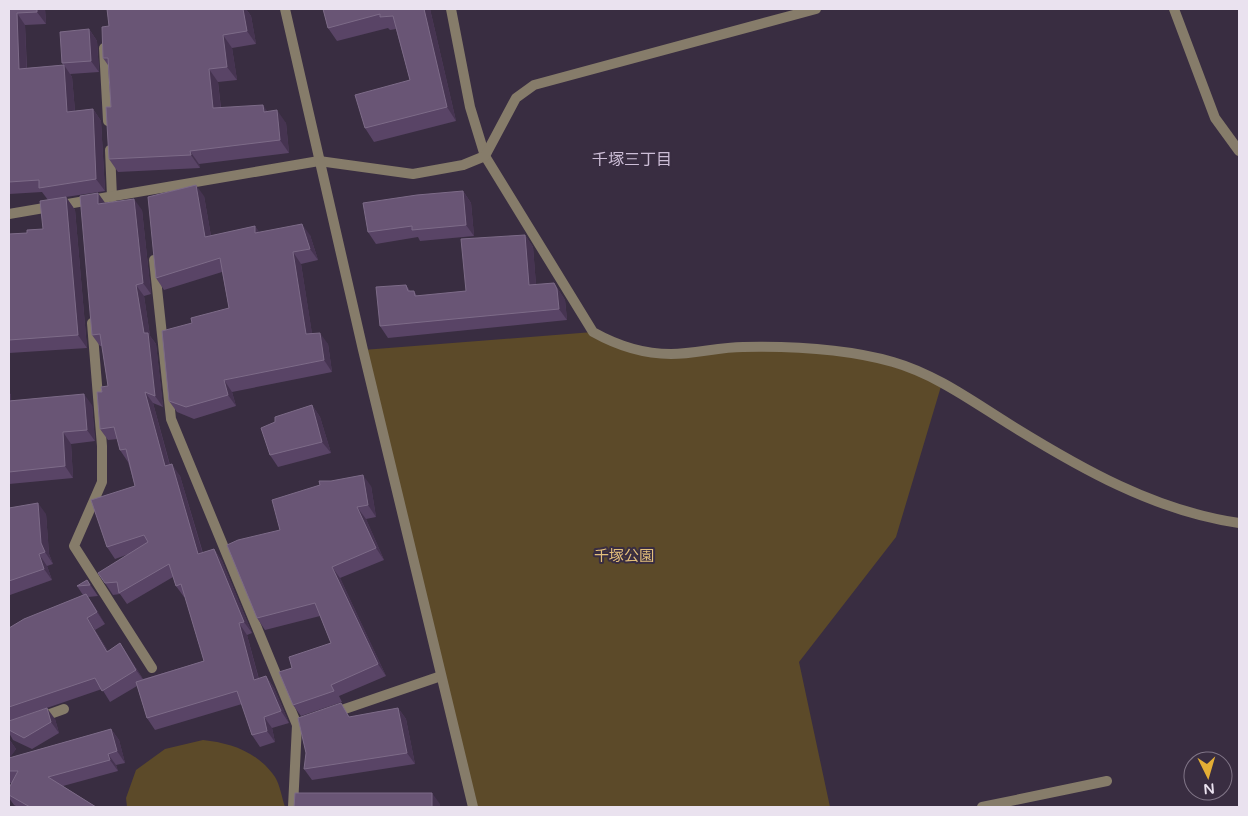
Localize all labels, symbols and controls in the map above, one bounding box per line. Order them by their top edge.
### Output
district label: 千塚三丁目 [592,150,672,170]
park label: 千塚公園 [594,547,654,565]
north arrow [1183,751,1233,801]
text: N [1203,779,1215,797]

